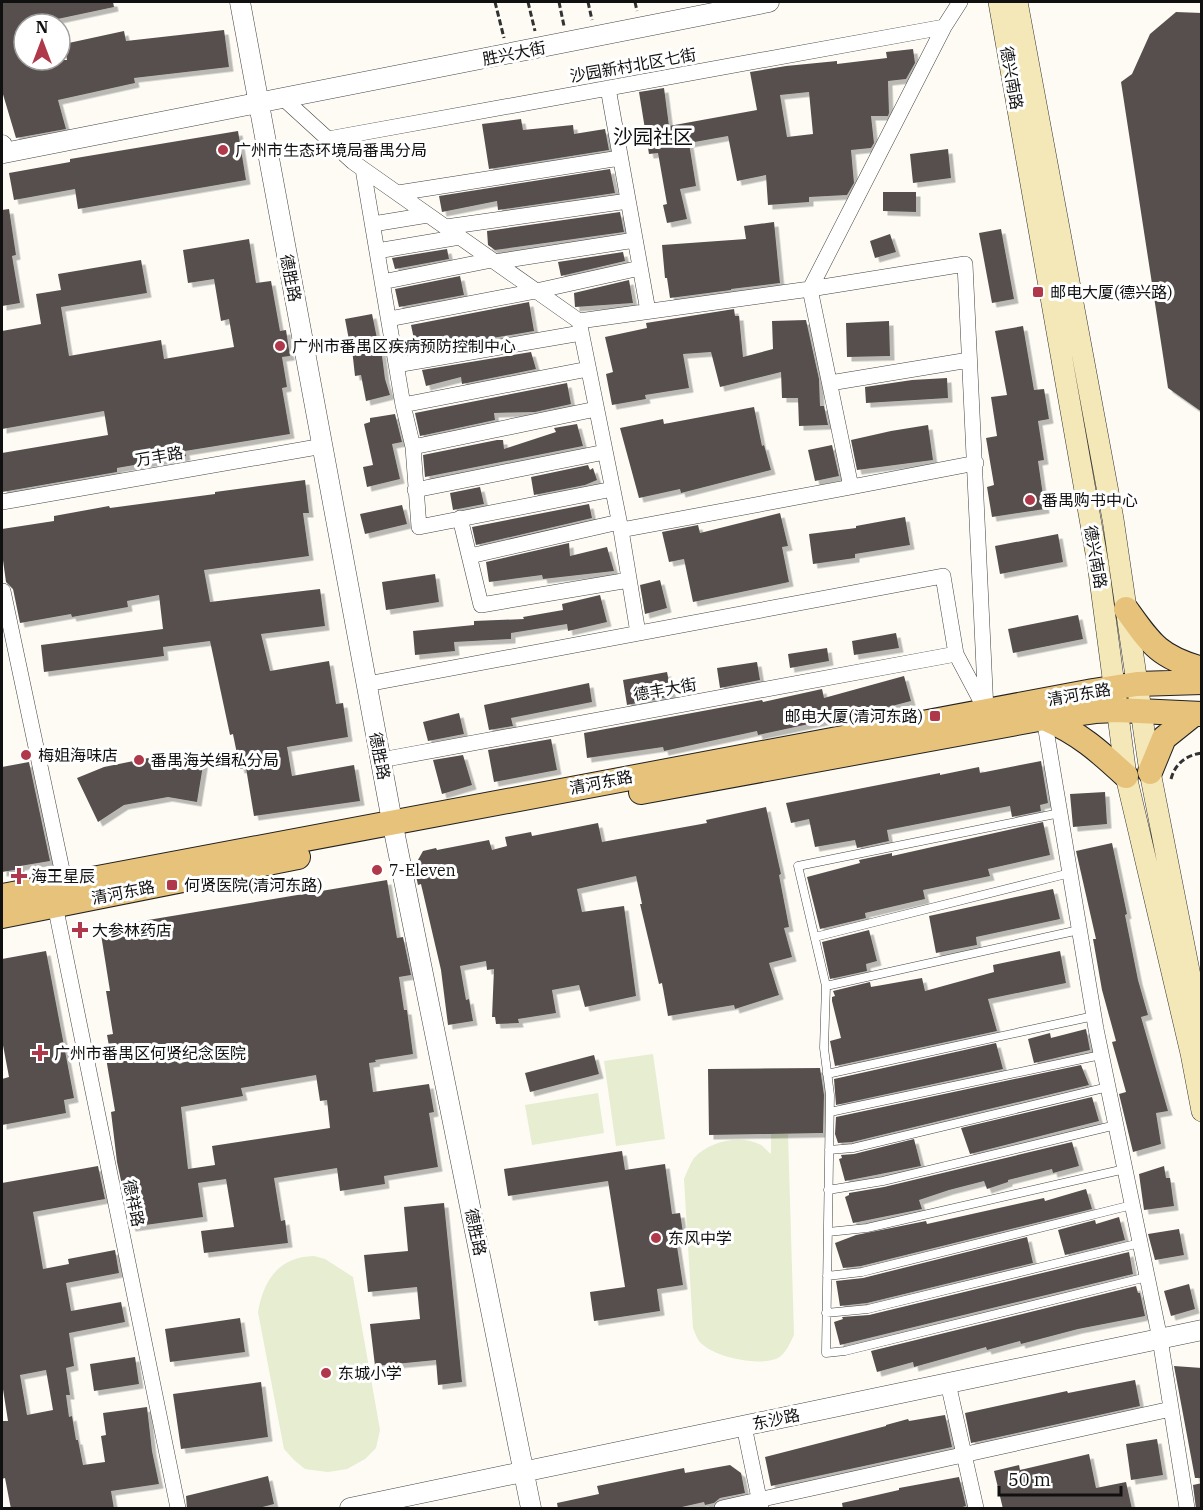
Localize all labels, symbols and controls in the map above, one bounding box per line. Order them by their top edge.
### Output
north arrow [12,12,72,72]
text: N [36,17,48,37]
street label: 胜兴大街 [481,37,547,69]
street label: 沙园新村北区七街 [568,44,698,86]
street label: 德兴南路 [997,45,1027,111]
district label: 沙园社区 [613,123,693,150]
place label: 广州市生态环境局番禺分局 [235,140,427,160]
marker: 广州市生态环境局番禺分局 [216,143,230,157]
street label: 德胜路 [277,253,305,303]
place label: 邮电大厦(德兴路) [1050,282,1173,302]
marker: 邮电大厦(德兴路) [1031,285,1045,299]
place label: 广州市番禺区疾病预防控制中心 [292,336,516,356]
marker: 广州市番禺区疾病预防控制中心 [273,339,287,353]
street label: 万丰路 [134,442,184,470]
place label: 番禺购书中心 [1042,490,1138,510]
marker: 番禺购书中心 [1023,493,1037,507]
street label: 德兴南路 [1081,524,1111,590]
street label: 德丰大街 [632,674,698,704]
street label: 清河东路 [1046,679,1112,709]
place label: 邮电大厦(清河东路) [784,706,923,726]
marker: 邮电大厦(清河东路) [928,709,942,723]
street label: 德胜路 [366,731,394,781]
place label: 梅姐海味店 [38,745,118,765]
marker: 梅姐海味店 [19,748,33,762]
place label: 番禺海关缉私分局 [151,750,279,770]
marker: 番禺海关缉私分局 [132,753,146,767]
street label: 清河东路 [568,766,634,798]
place label: 7-Eleven [389,860,456,880]
marker: 7-Eleven [370,863,384,877]
place label: 海王星辰 [31,866,95,886]
marker: 海王星辰 [12,869,26,883]
place label: 何贤医院(清河东路) [184,875,323,895]
street label: 清河东路 [90,876,156,908]
marker: 何贤医院(清河东路) [165,878,179,892]
place label: 大参林药店 [92,920,172,940]
marker: 大参林药店 [73,923,87,937]
place label: 广州市番禺区何贤纪念医院 [54,1043,246,1063]
marker: 广州市番禺区何贤纪念医院 [31,1044,49,1062]
street label: 德祥路 [119,1177,149,1229]
street label: 德胜路 [461,1206,491,1258]
place label: 东风中学 [668,1228,732,1248]
marker: 东风中学 [649,1231,663,1245]
place label: 东城小学 [338,1363,402,1383]
marker: 东城小学 [319,1366,333,1380]
street label: 东沙路 [750,1404,802,1434]
scale bar [999,1459,1120,1497]
text: 50 m [1008,1468,1051,1491]

